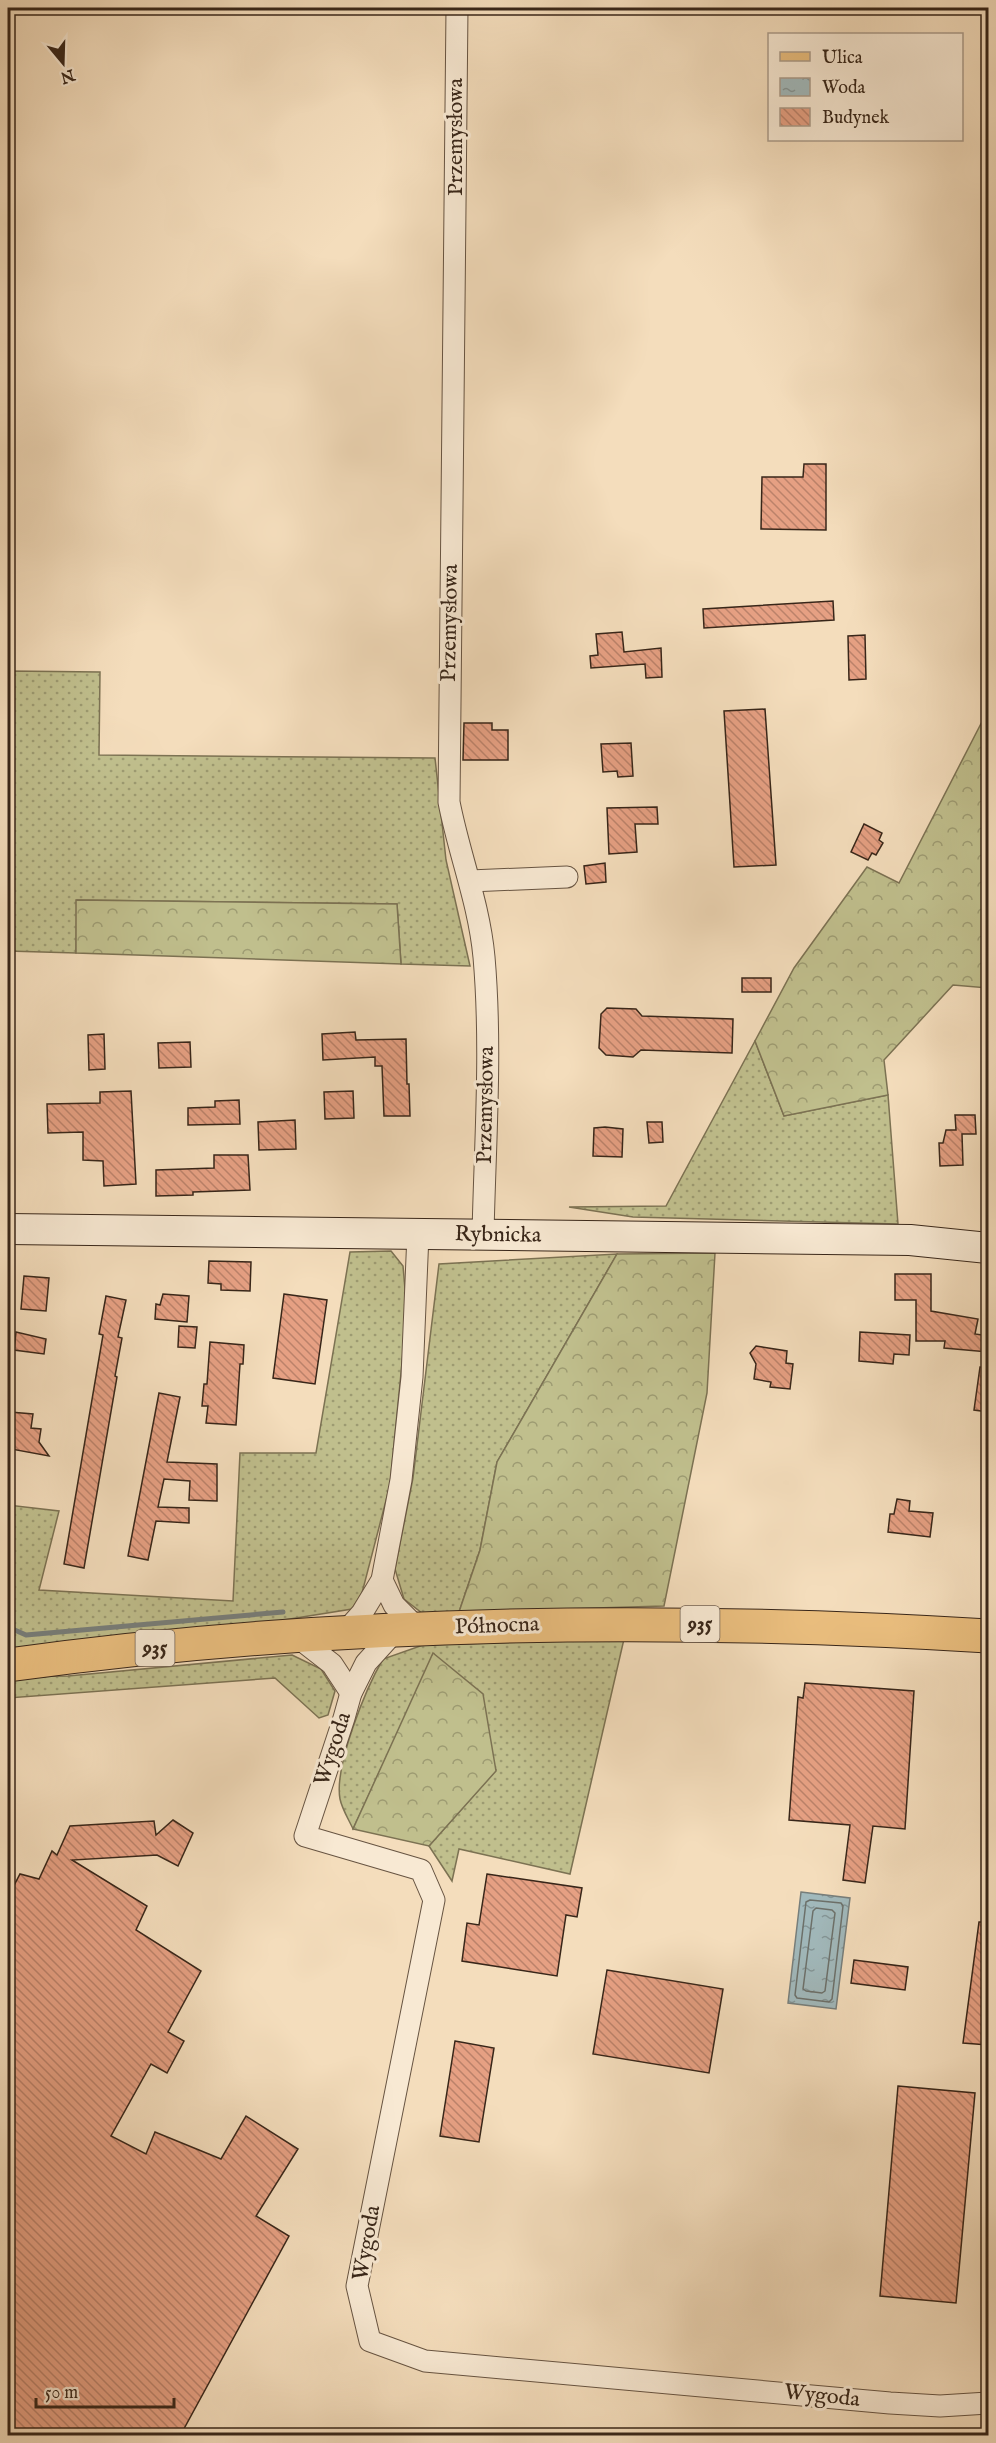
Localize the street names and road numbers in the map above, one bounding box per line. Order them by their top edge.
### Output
street label: Przemysłowa [442,78,470,196]
street label: Przemysłowa [435,563,465,682]
street label: Przemysłowa [471,1045,501,1164]
street label: Rybnicka [454,1220,542,1250]
road number: 935 [680,1606,720,1642]
street label: Północna [454,1611,540,1641]
road number: 935 [136,1630,174,1666]
street label: Wygoda [308,1708,358,1790]
street label: Wygoda [347,2203,387,2283]
street label: Wygoda [783,2378,862,2414]

